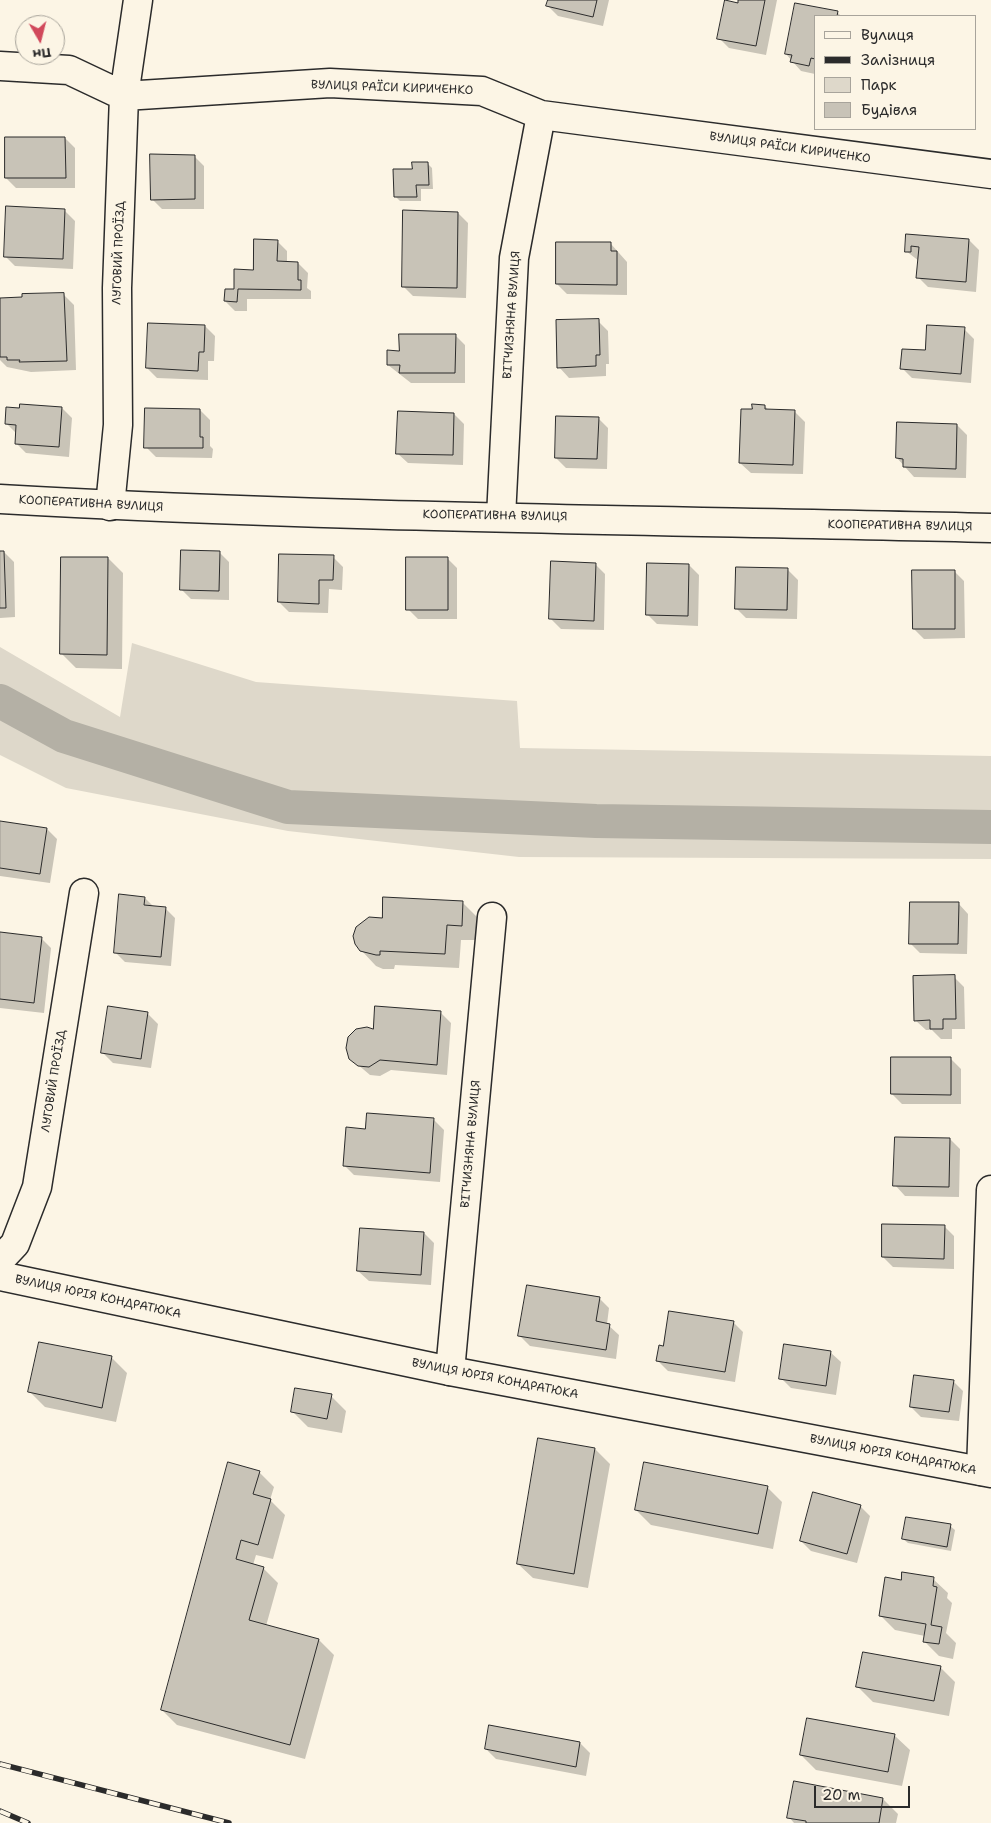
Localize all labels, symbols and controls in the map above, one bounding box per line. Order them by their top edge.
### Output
north arrow [15,15,65,65]
legend [814,15,976,130]
text: Вулиця [861,25,914,45]
text: Пн [32,44,52,64]
text: Залізниця [861,50,935,70]
text: Парк [861,75,897,95]
street label: ВУЛИЦЯ РАЇСИ КИРИЧЕНКО [311,78,473,98]
text: Будівля [861,100,917,120]
street label: ВУЛИЦЯ РАЇСИ КИРИЧЕНКО [708,130,872,166]
street label: ЛУГОВИЙ ПРОЇЗД [110,201,128,305]
street label: ВІТЧИЗНЯНА ВУЛИЦЯ [500,250,524,380]
street label: КООПЕРАТИВНА ВУЛИЦЯ [18,493,164,515]
street label: КООПЕРАТИВНА ВУЛИЦЯ [422,508,568,524]
street label: КООПЕРАТИВНА ВУЛИЦЯ [827,518,973,534]
street label: ЛУГОВИЙ ПРОЇЗД [39,1029,69,1133]
street label: ВІТЧИЗНЯНА ВУЛИЦЯ [458,1079,484,1209]
street label: ВУЛИЦЯ ЮРІЯ КОНДРАТЮКА [14,1272,182,1322]
street label: ВУЛИЦЯ ЮРІЯ КОНДРАТЮКА [410,1356,580,1402]
street label: ВУЛИЦЯ ЮРІЯ КОНДРАТЮКА [808,1432,978,1478]
scale bar [816,1776,912,1808]
text: 20 m [822,1785,861,1805]

